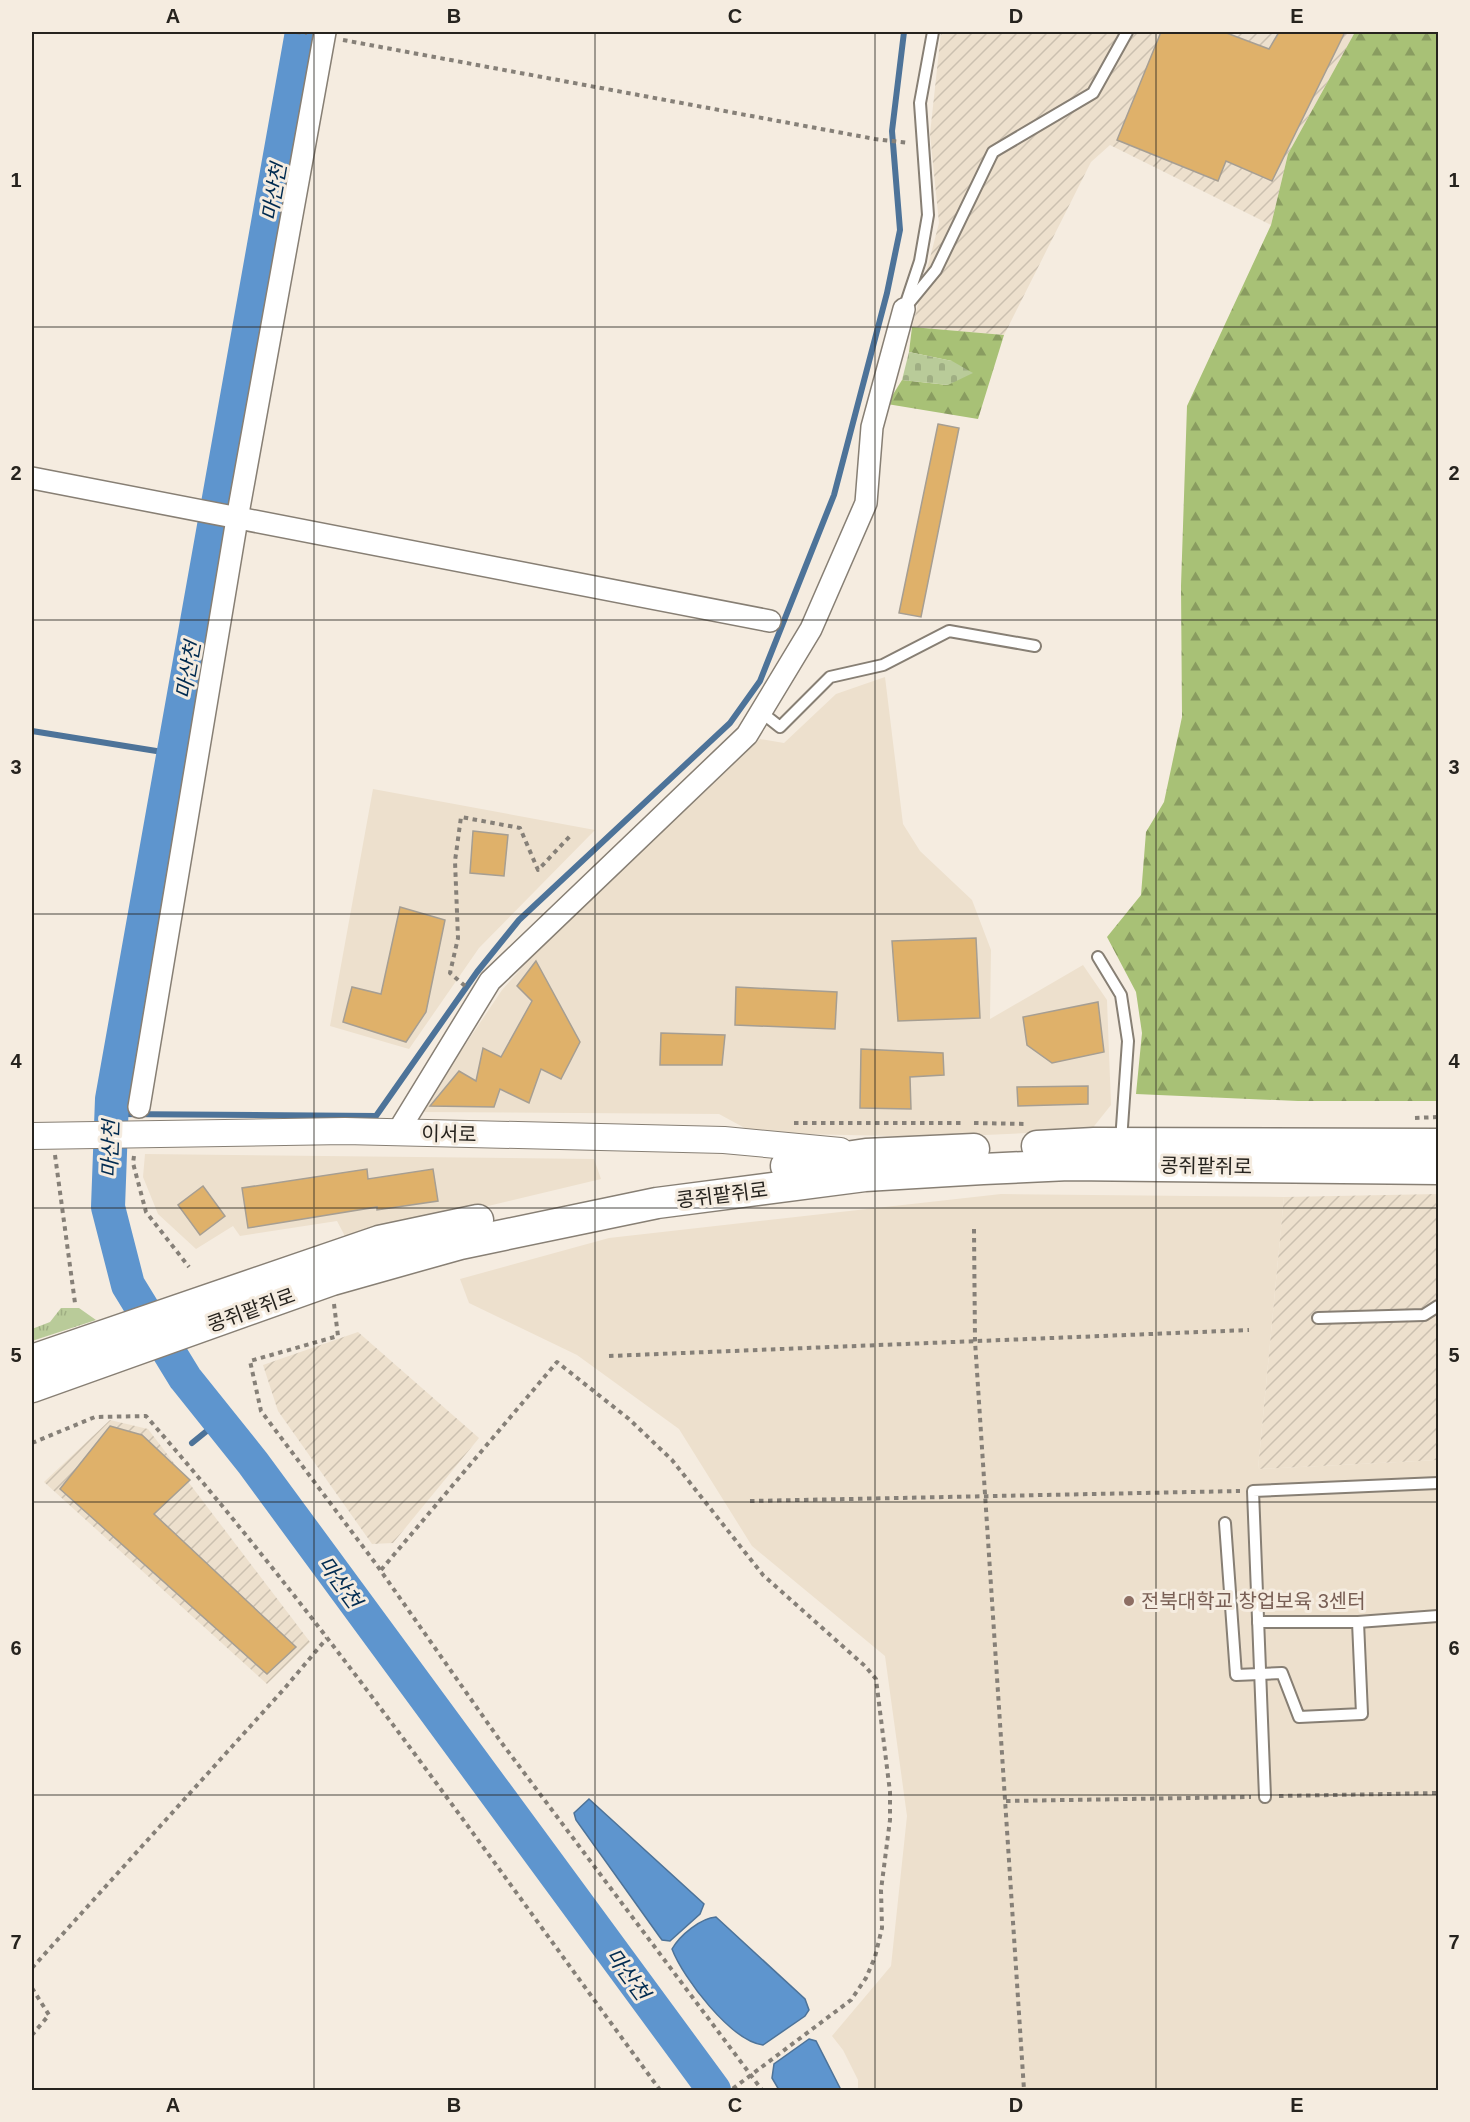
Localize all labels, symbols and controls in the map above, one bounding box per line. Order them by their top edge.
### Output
text: A [166,5,180,27]
text: B [447,5,461,27]
text: C [728,5,742,27]
text: D [1009,5,1023,27]
text: E [1290,5,1304,27]
water label: 마산천 [258,159,291,223]
text: 1 [10,169,22,191]
text: 1 [1448,169,1460,191]
text: 2 [10,462,22,484]
text: 2 [1448,462,1460,484]
water label: 마산천 [172,637,205,701]
text: 3 [10,756,22,778]
text: 3 [1448,756,1460,778]
text: 4 [10,1050,22,1072]
text: 4 [1448,1050,1460,1072]
water label: 마산천 [97,1117,123,1178]
street label: 이서로 [421,1123,477,1145]
street label: 콩쥐팥쥐로 [1160,1154,1252,1178]
street label: 콩쥐팥쥐로 [675,1178,769,1212]
street label: 콩쥐팥쥐로 [204,1284,298,1336]
text: 5 [10,1344,22,1366]
text: 5 [1448,1344,1460,1366]
water label: 마산천 [314,1552,368,1614]
place label: 전북대학교 창업보육 3센터 [1141,1590,1366,1612]
marker: 전북대학교 창업보육 3센터 [1122,1594,1136,1608]
text: 6 [10,1637,22,1659]
text: 6 [1448,1637,1460,1659]
text: 7 [10,1931,22,1953]
text: 7 [1448,1931,1460,1953]
water label: 마산천 [602,1944,656,2006]
text: A [166,2094,180,2116]
text: B [447,2094,461,2116]
text: C [728,2094,742,2116]
text: D [1009,2094,1023,2116]
text: E [1290,2094,1304,2116]

